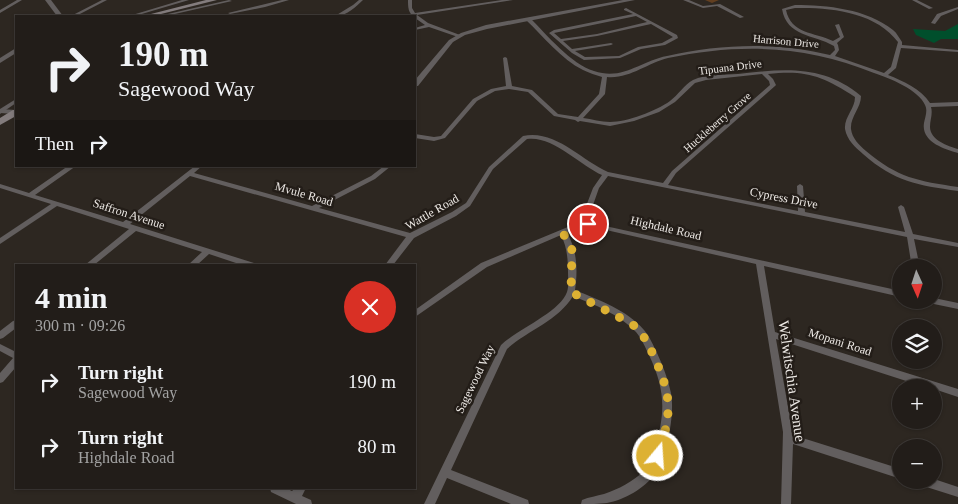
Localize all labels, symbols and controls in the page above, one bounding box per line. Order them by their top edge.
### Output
street label: Harrison Drive [752,32,820,50]
icon: right [35,35,100,100]
text: 190 m [118,35,208,74]
street label: Tipuana Drive [698,57,762,77]
text: Sagewood Way [118,76,255,101]
street label: Huckleberry Grove [681,89,753,154]
icon: right [84,130,112,158]
text: Then [35,133,74,154]
street label: Mvule Road [273,179,335,209]
street label: Cypress Drive [749,185,819,211]
street label: Wattle Road [403,191,461,233]
street label: Saffron Avenue [91,196,167,232]
pin [567,203,609,245]
icon: arrive [574,210,602,238]
street label: Highdale Road [629,213,703,243]
north arrow [892,259,942,309]
map controls [892,259,942,489]
text: 4 min [35,281,108,314]
button: close [344,281,396,333]
text: 300 m · 09:26 [35,317,125,334]
street label: Welwitschia Avenue [776,319,808,443]
button: layers [892,319,942,369]
street label: Mopani Road [807,325,873,359]
street label: Sagewood Way [452,342,498,416]
text: Turn right [78,362,163,383]
icon: right [35,368,63,396]
text: 190 m [348,371,396,392]
button: + [892,379,942,429]
text: Sagewood Way [78,384,177,401]
text: Turn right [78,427,163,448]
position arrow [631,429,683,481]
icon: right [35,433,63,461]
text: 80 m [357,436,396,457]
button: − [892,439,942,489]
text: Highdale Road [78,449,174,466]

